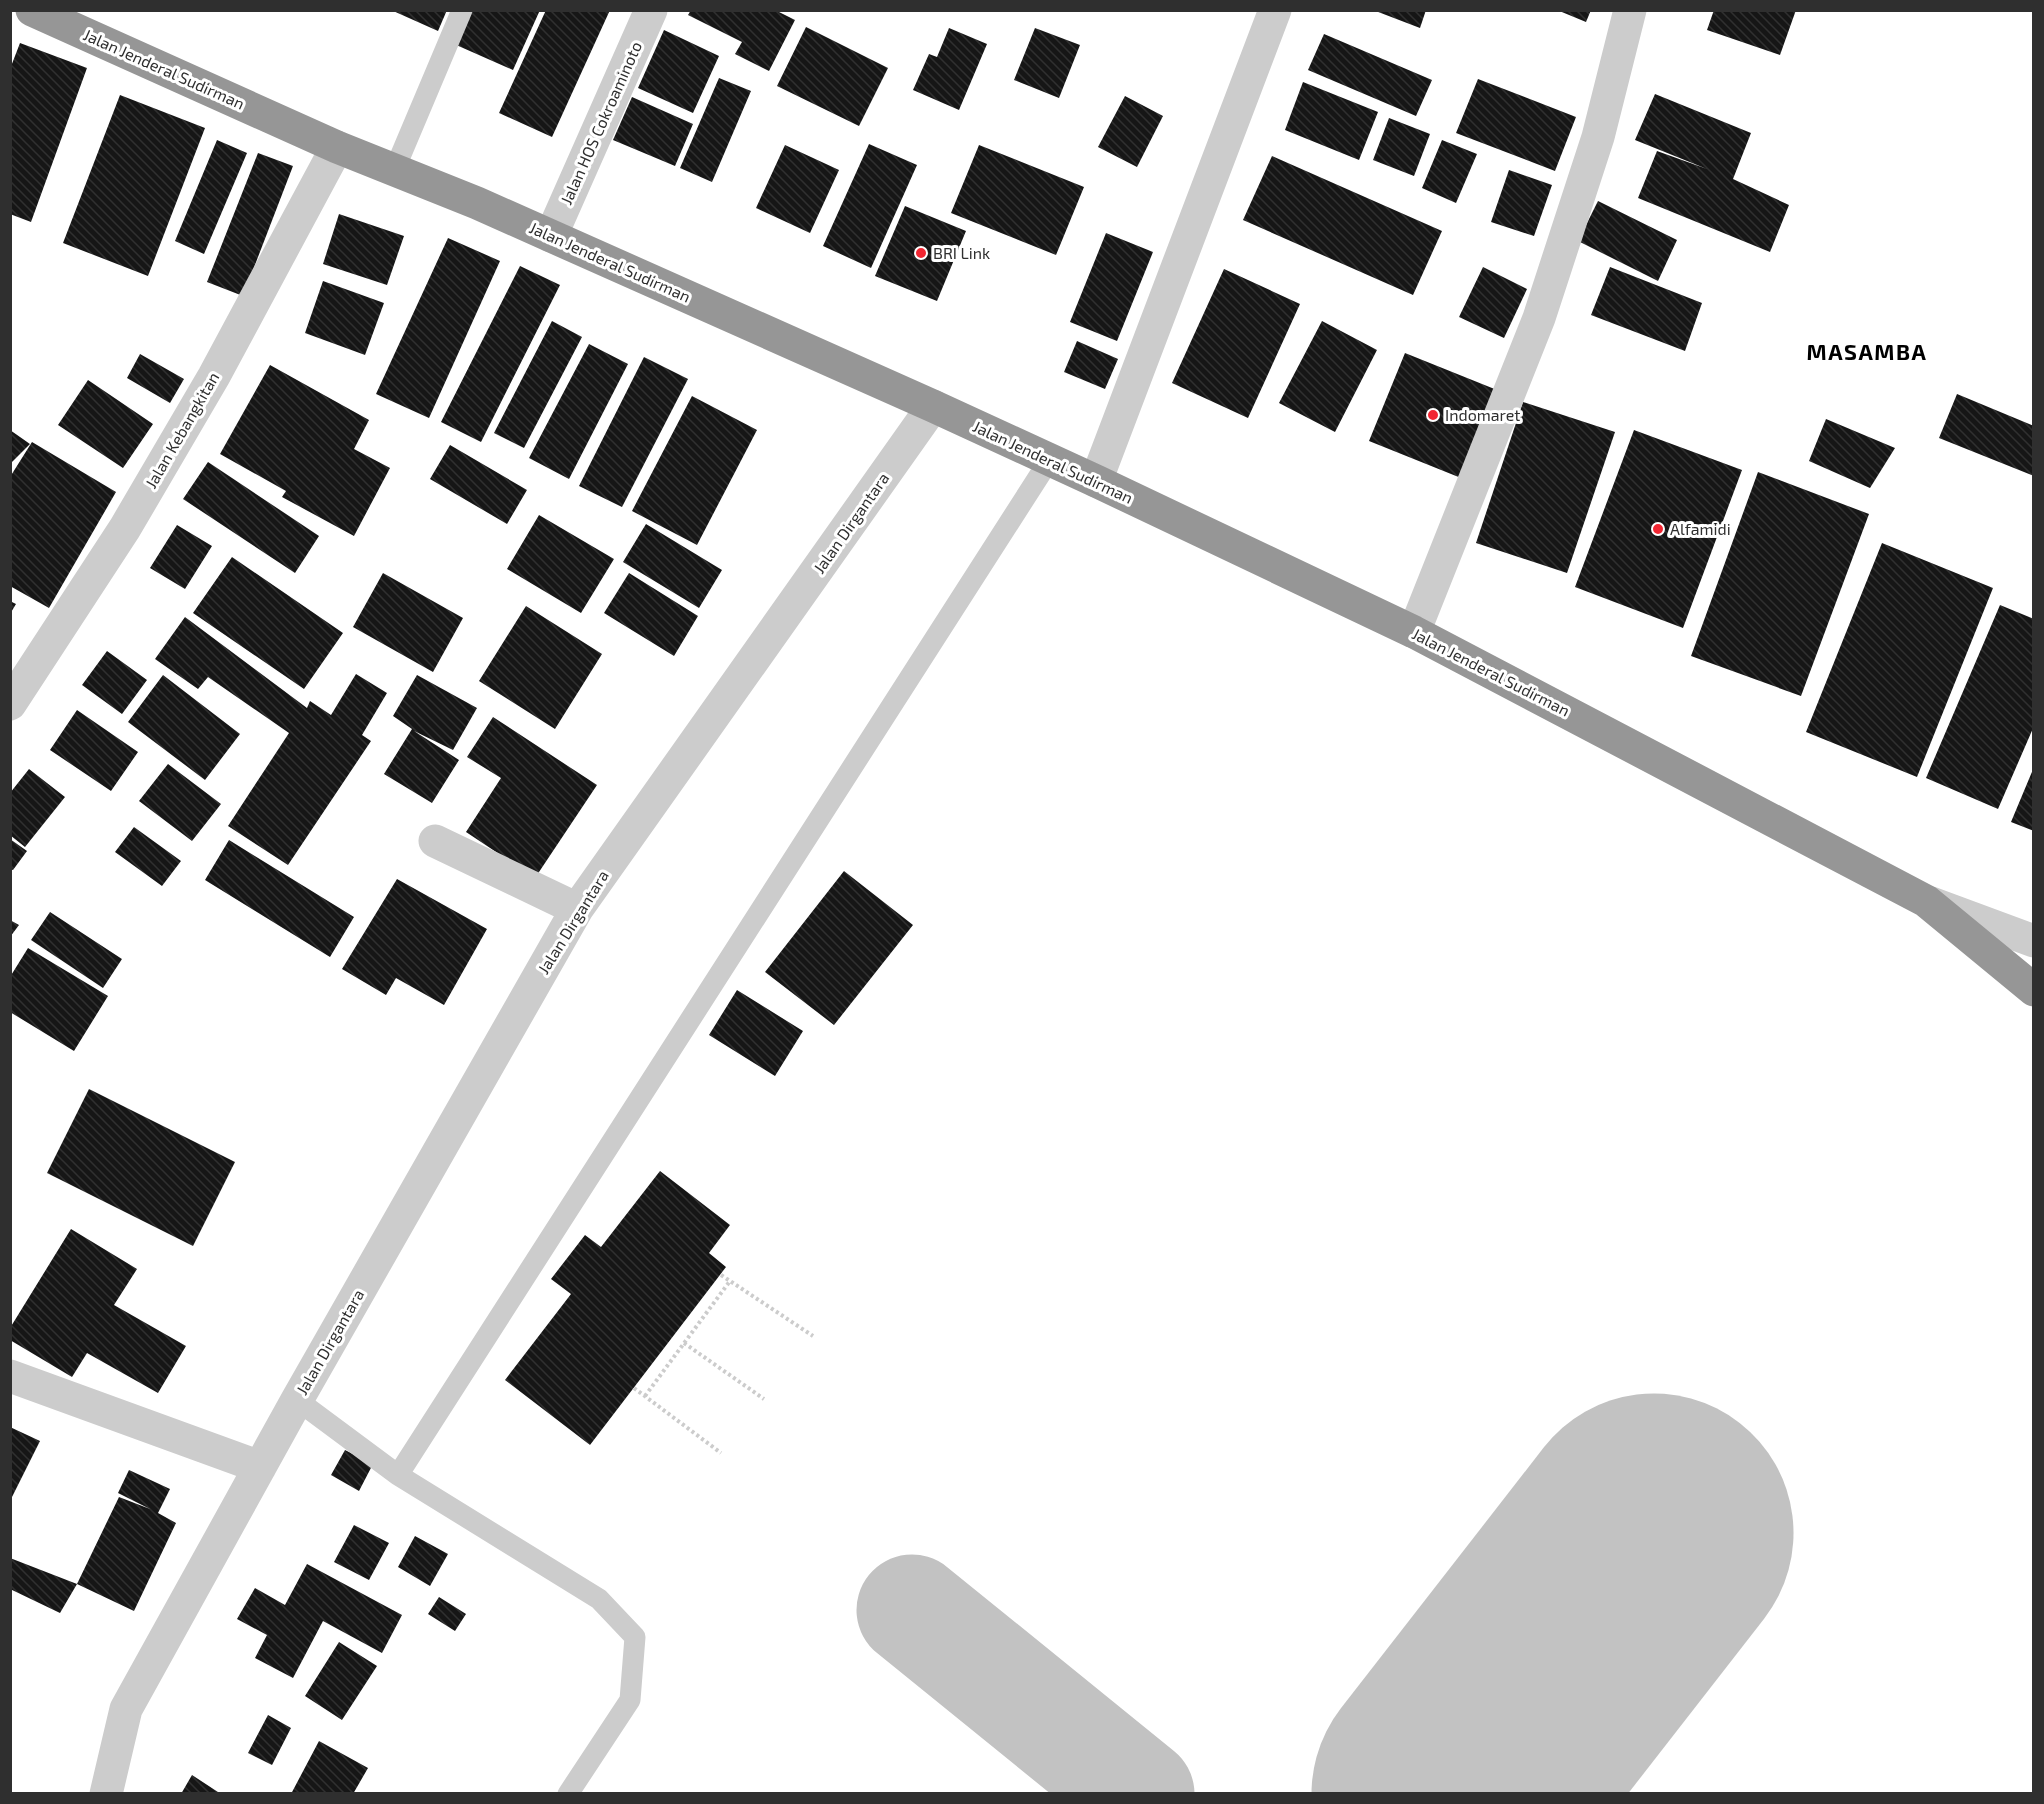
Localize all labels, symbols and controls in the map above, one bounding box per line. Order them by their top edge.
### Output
street label: Jalan Jenderal Sudirman [81,24,248,113]
street label: Jalan HOS Cokroaminoto [556,38,645,207]
street label: Jalan Jenderal Sudirman [527,217,694,306]
place label: BRI Link [933,243,990,262]
marker: BRI Link [914,246,928,260]
district label: MASAMBA [1807,338,1927,364]
street label: Jalan Kebangkitan [141,368,223,491]
place label: Indomaret [1445,405,1520,424]
marker: Indomaret [1426,408,1440,422]
street label: Jalan Jenderal Sudirman [970,416,1136,507]
street label: Jalan Dirgantara [809,469,892,577]
place label: Alfamidi [1670,519,1731,538]
marker: Alfamidi [1651,522,1665,536]
street label: Jalan Jenderal Sudirman [1409,624,1573,720]
street label: Jalan Dirgantara [533,866,612,977]
street label: Jalan Dirgantara [292,1286,367,1398]

